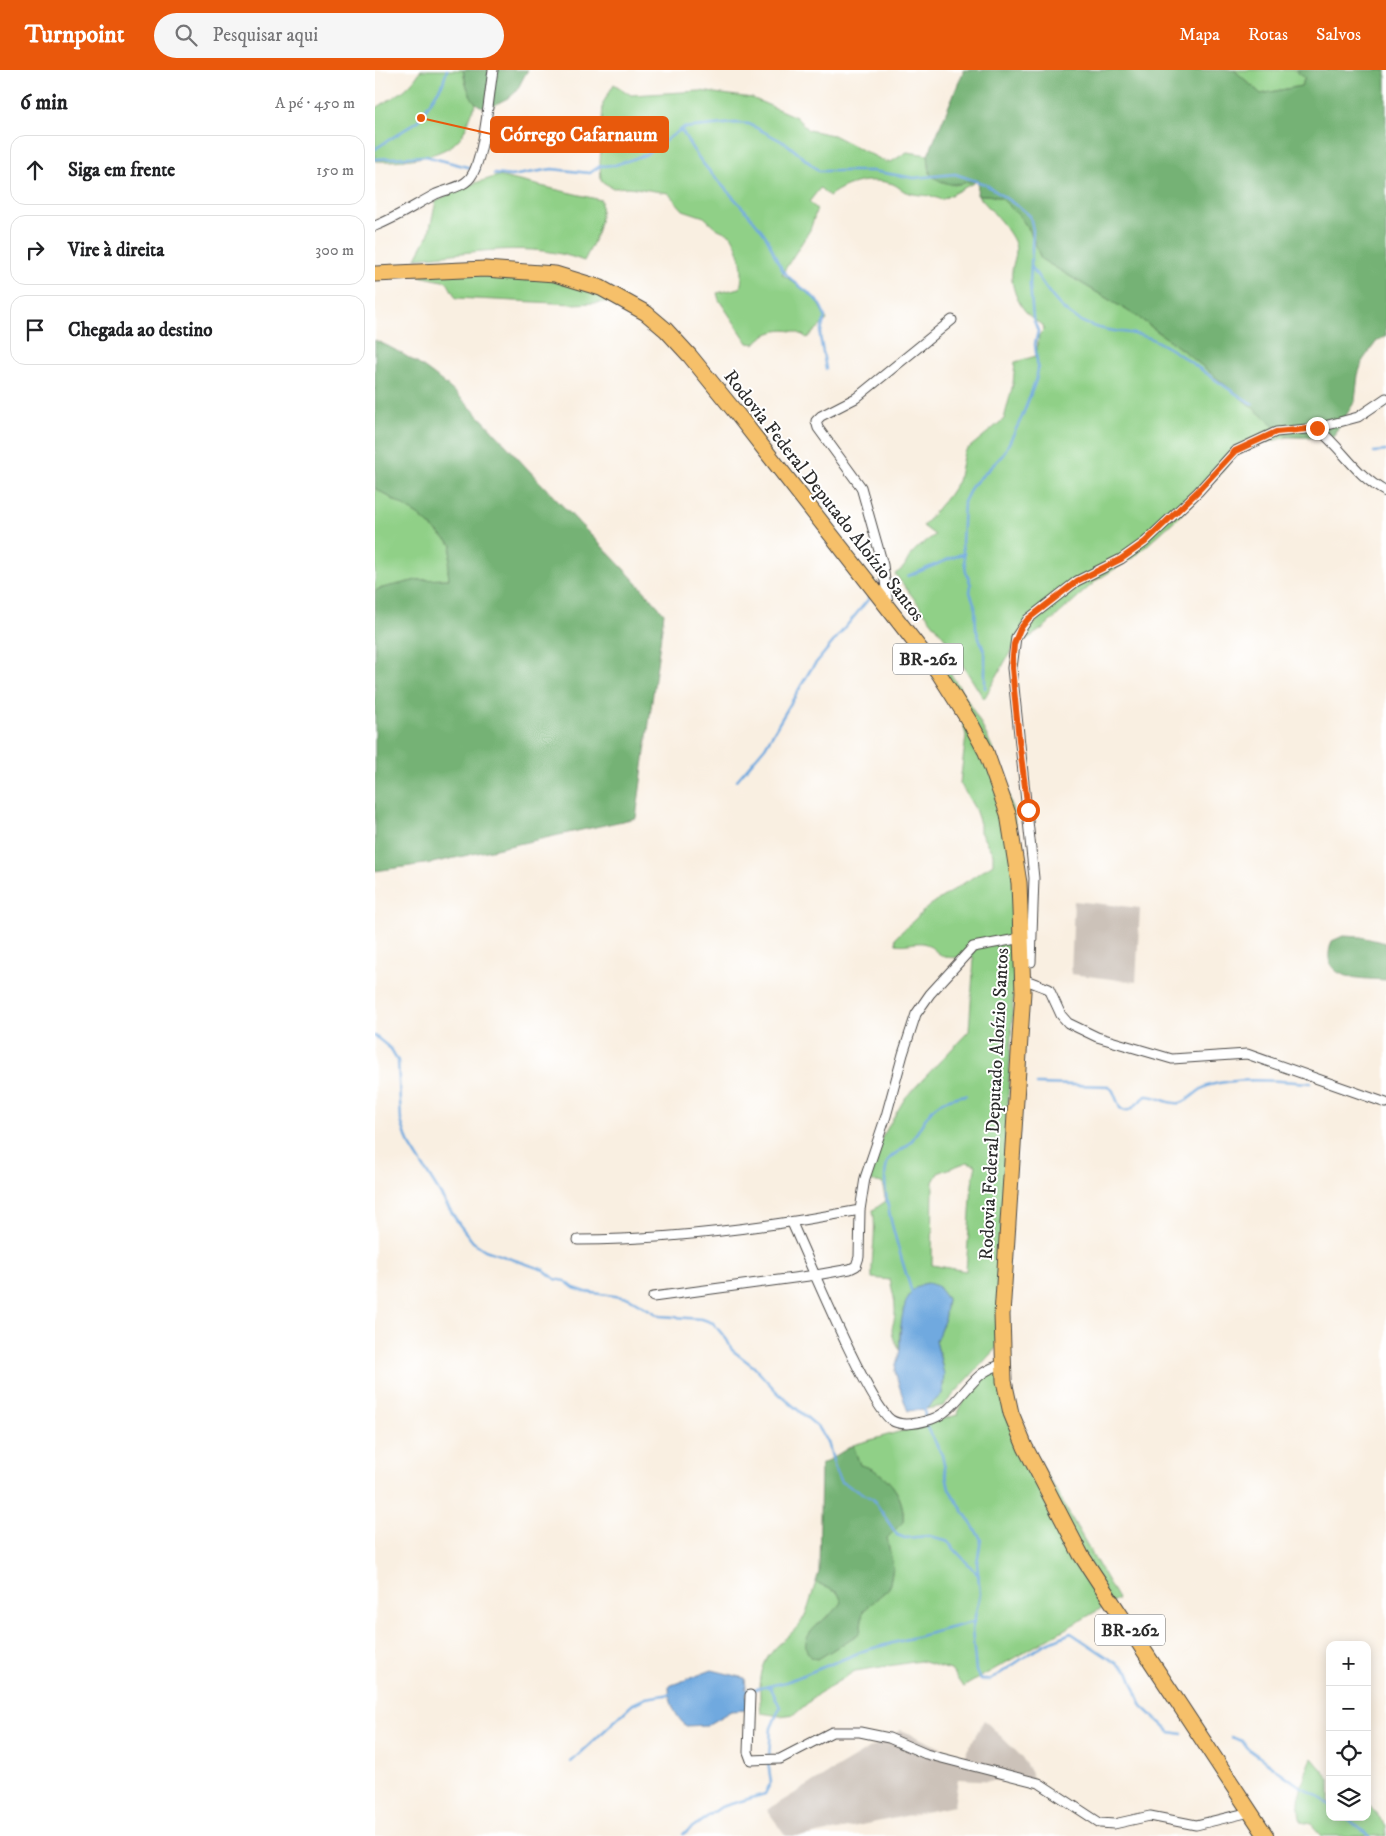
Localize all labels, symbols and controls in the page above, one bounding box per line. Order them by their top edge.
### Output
search box [154,13,504,58]
text: Turnpoint [25,20,124,50]
icon: search [172,21,200,49]
text: Pesquisar aqui [212,24,318,47]
text: Mapa [1179,24,1220,46]
text: Rotas [1248,24,1288,46]
text: Salvos [1316,24,1361,46]
text: 6 min [20,90,68,116]
text: A pé · 450 m [275,93,355,113]
callout: Córrego Cafarnaum [491,117,668,152]
text: Córrego Cafarnaum [500,123,658,148]
icon: ahead [21,156,49,184]
text: Siga em frente [68,159,175,182]
text: 150 m [316,160,354,180]
icon: right [21,236,49,264]
text: Vire à direita [68,239,164,262]
text: 300 m [315,240,354,260]
icon: arrive [21,316,49,344]
text: Chegada ao destino [68,319,213,342]
street label: Rodovia Federal Deputado Aloízio Santos [718,366,929,626]
route end [1306,417,1329,440]
road number: BR-262 [893,644,963,674]
route start [1017,799,1040,822]
street label: Rodovia Federal Deputado Aloízio Santos [975,947,1014,1261]
road number: BR-262 [1095,1614,1165,1646]
map controls [1326,1641,1371,1821]
button: + [1326,1641,1371,1686]
button: − [1326,1686,1371,1731]
button: locate [1326,1731,1371,1776]
button: layers [1326,1776,1371,1821]

